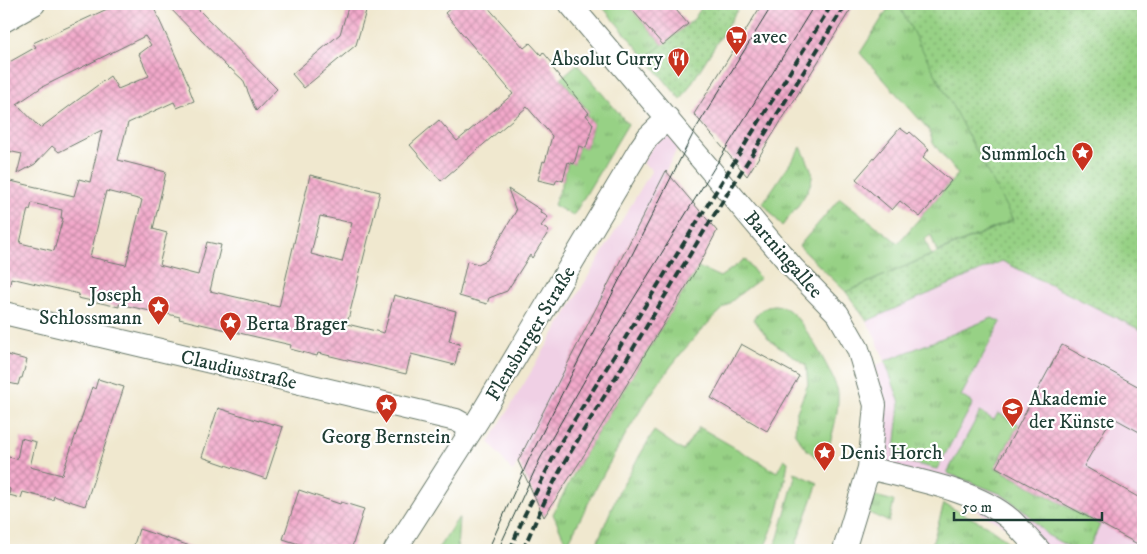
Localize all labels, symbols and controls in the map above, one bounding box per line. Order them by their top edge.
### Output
supermarket icon: avec [725,24,749,55]
place label: avec [753,25,787,50]
restaurant icon: Absolut Curry [667,46,691,77]
place label: Absolut Curry [551,47,663,72]
place icon: Summloch [1070,141,1094,172]
place label: Summloch [981,142,1066,167]
street label: Bartningallee [738,206,828,304]
street label: Flensburger Straße [481,262,581,406]
place label: Joseph Schlossmann [39,283,143,331]
place icon: Joseph Schlossmann [146,294,170,325]
place icon: Berta Brager [218,311,242,342]
place label: Berta Brager [246,312,348,337]
street label: Claudiusstraße [178,345,299,396]
place label: Akademie der Künste [1029,387,1114,435]
place icon: Georg Bernstein [374,392,398,423]
school or university icon: Akademie der Künste [1001,397,1025,428]
place label: Georg Bernstein [321,425,451,450]
place icon: Denis Horch [812,440,836,471]
place label: Denis Horch [840,441,943,466]
scale bar [954,489,1102,521]
text: 50 m [962,498,992,517]

